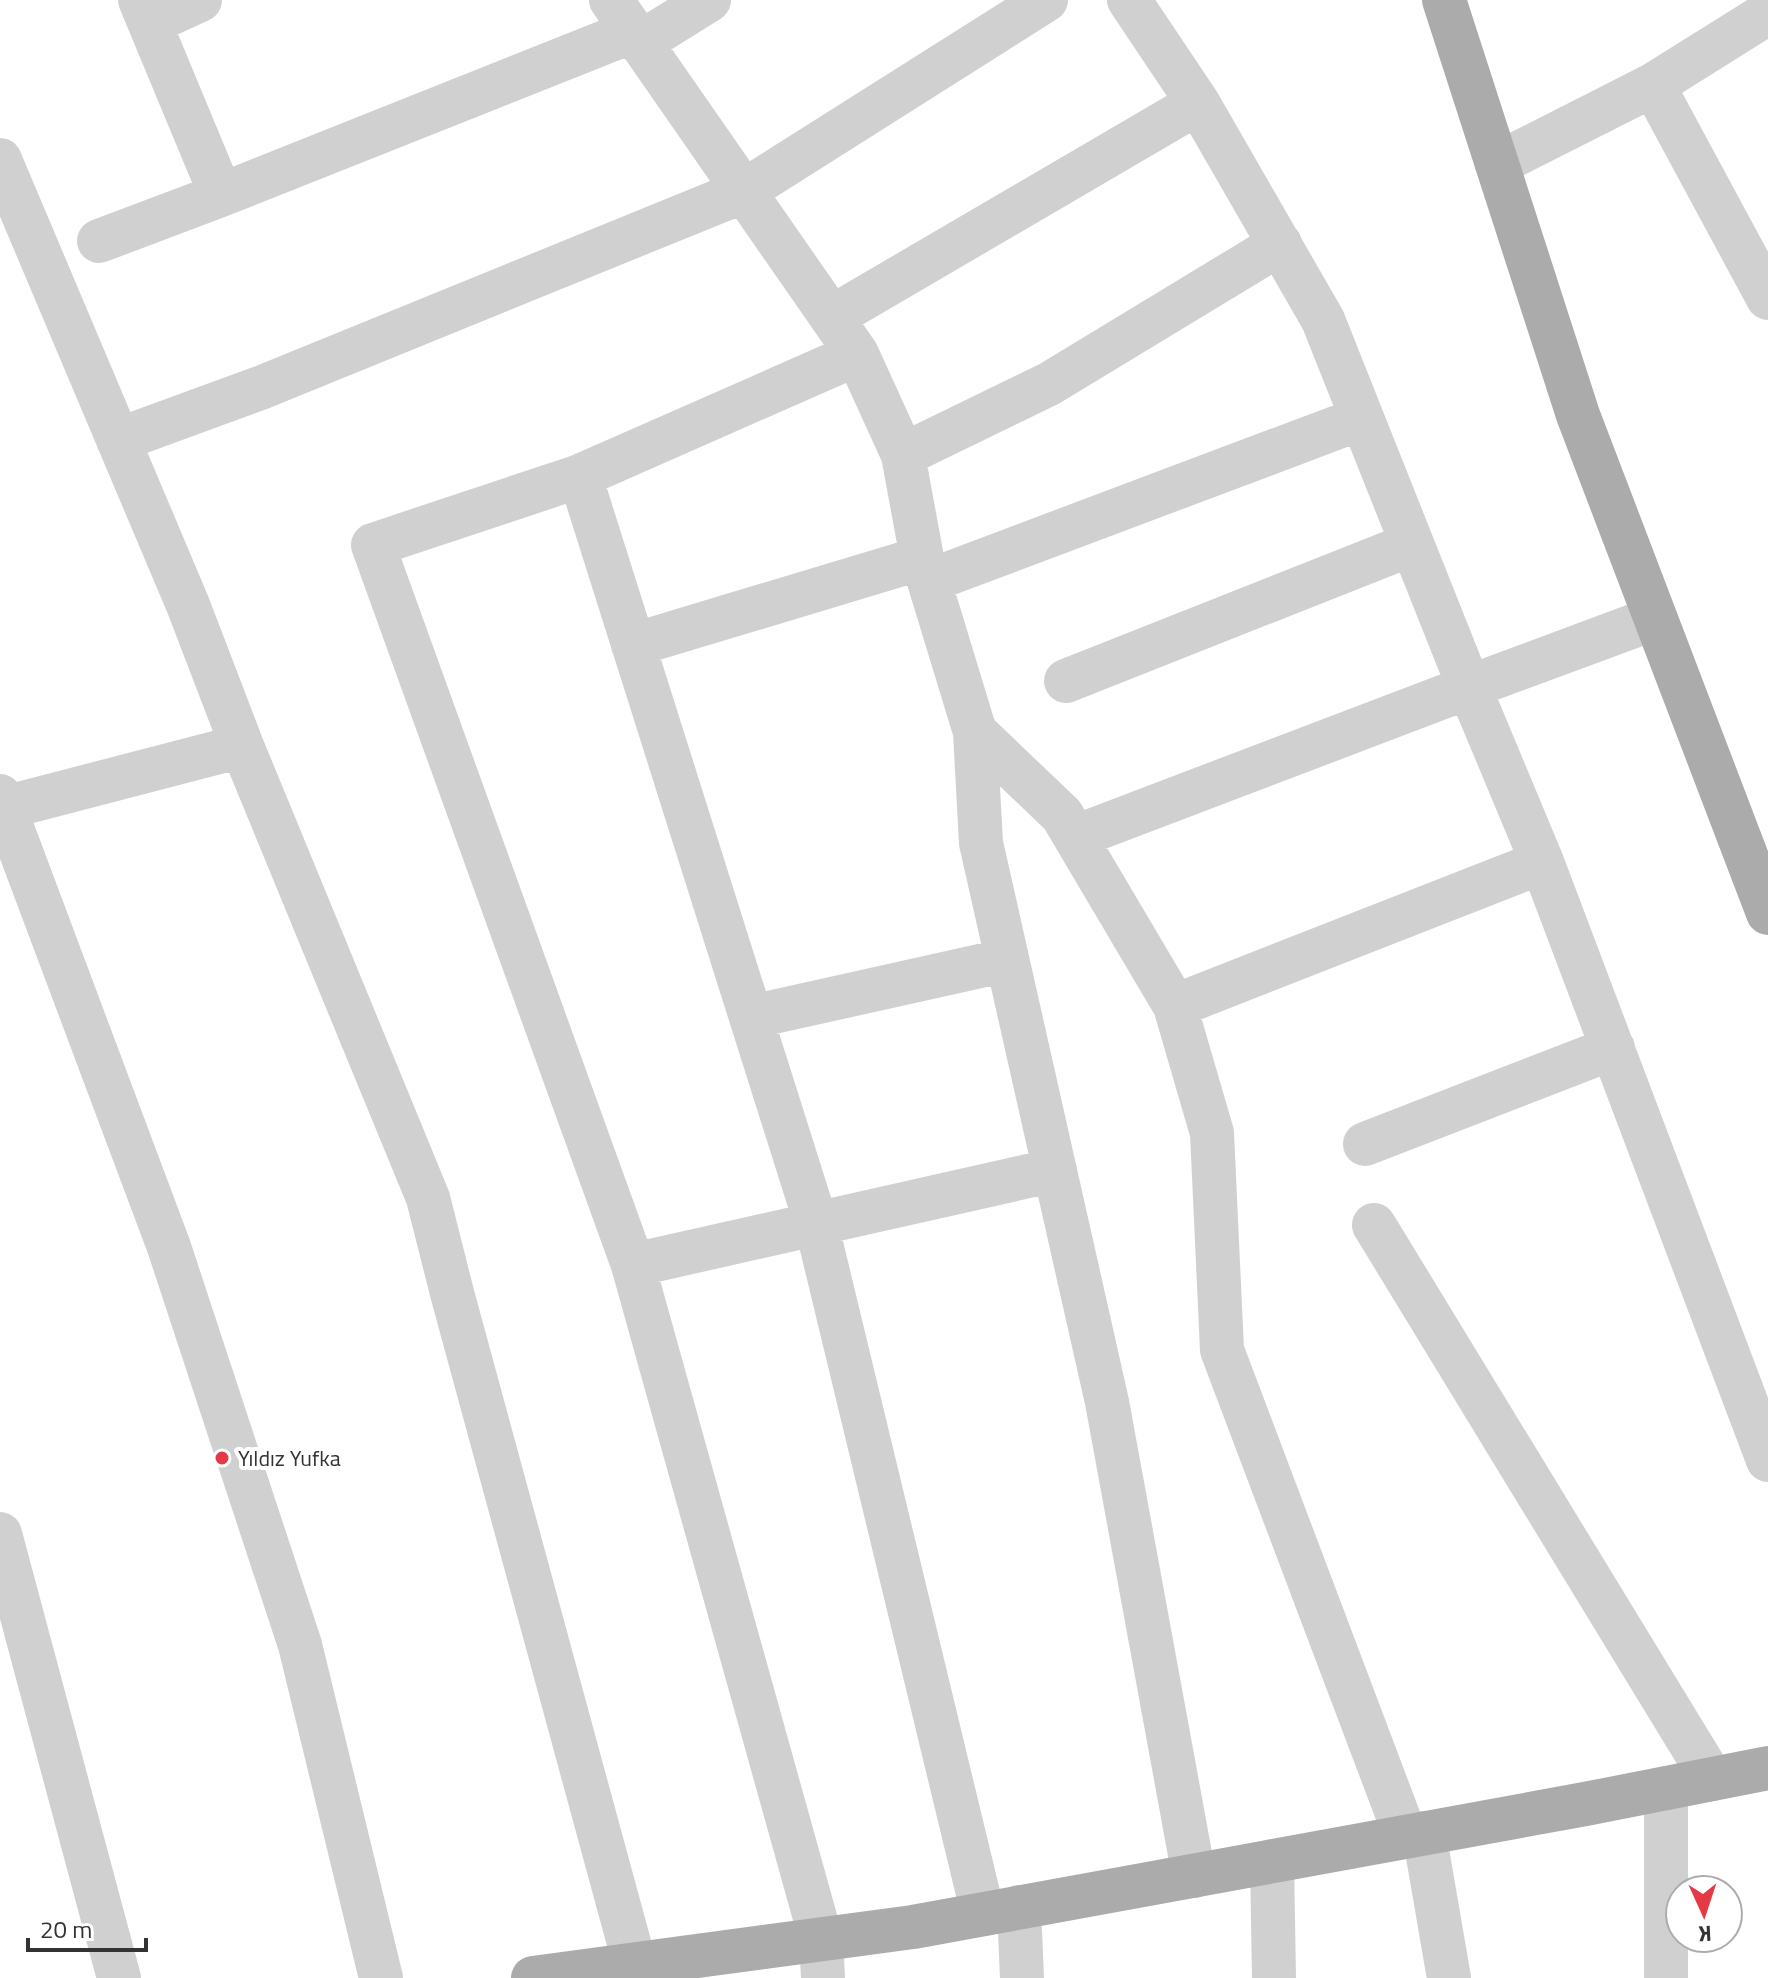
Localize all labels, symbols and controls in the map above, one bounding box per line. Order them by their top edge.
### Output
place label: Yıldız Yufka [238,1441,341,1475]
marker: Yıldız Yufka [213,1449,231,1467]
north arrow [1664,1874,1744,1954]
scale bar [28,1902,146,1952]
text: 20 m [40,1911,92,1947]
text: K [1698,1917,1712,1951]

